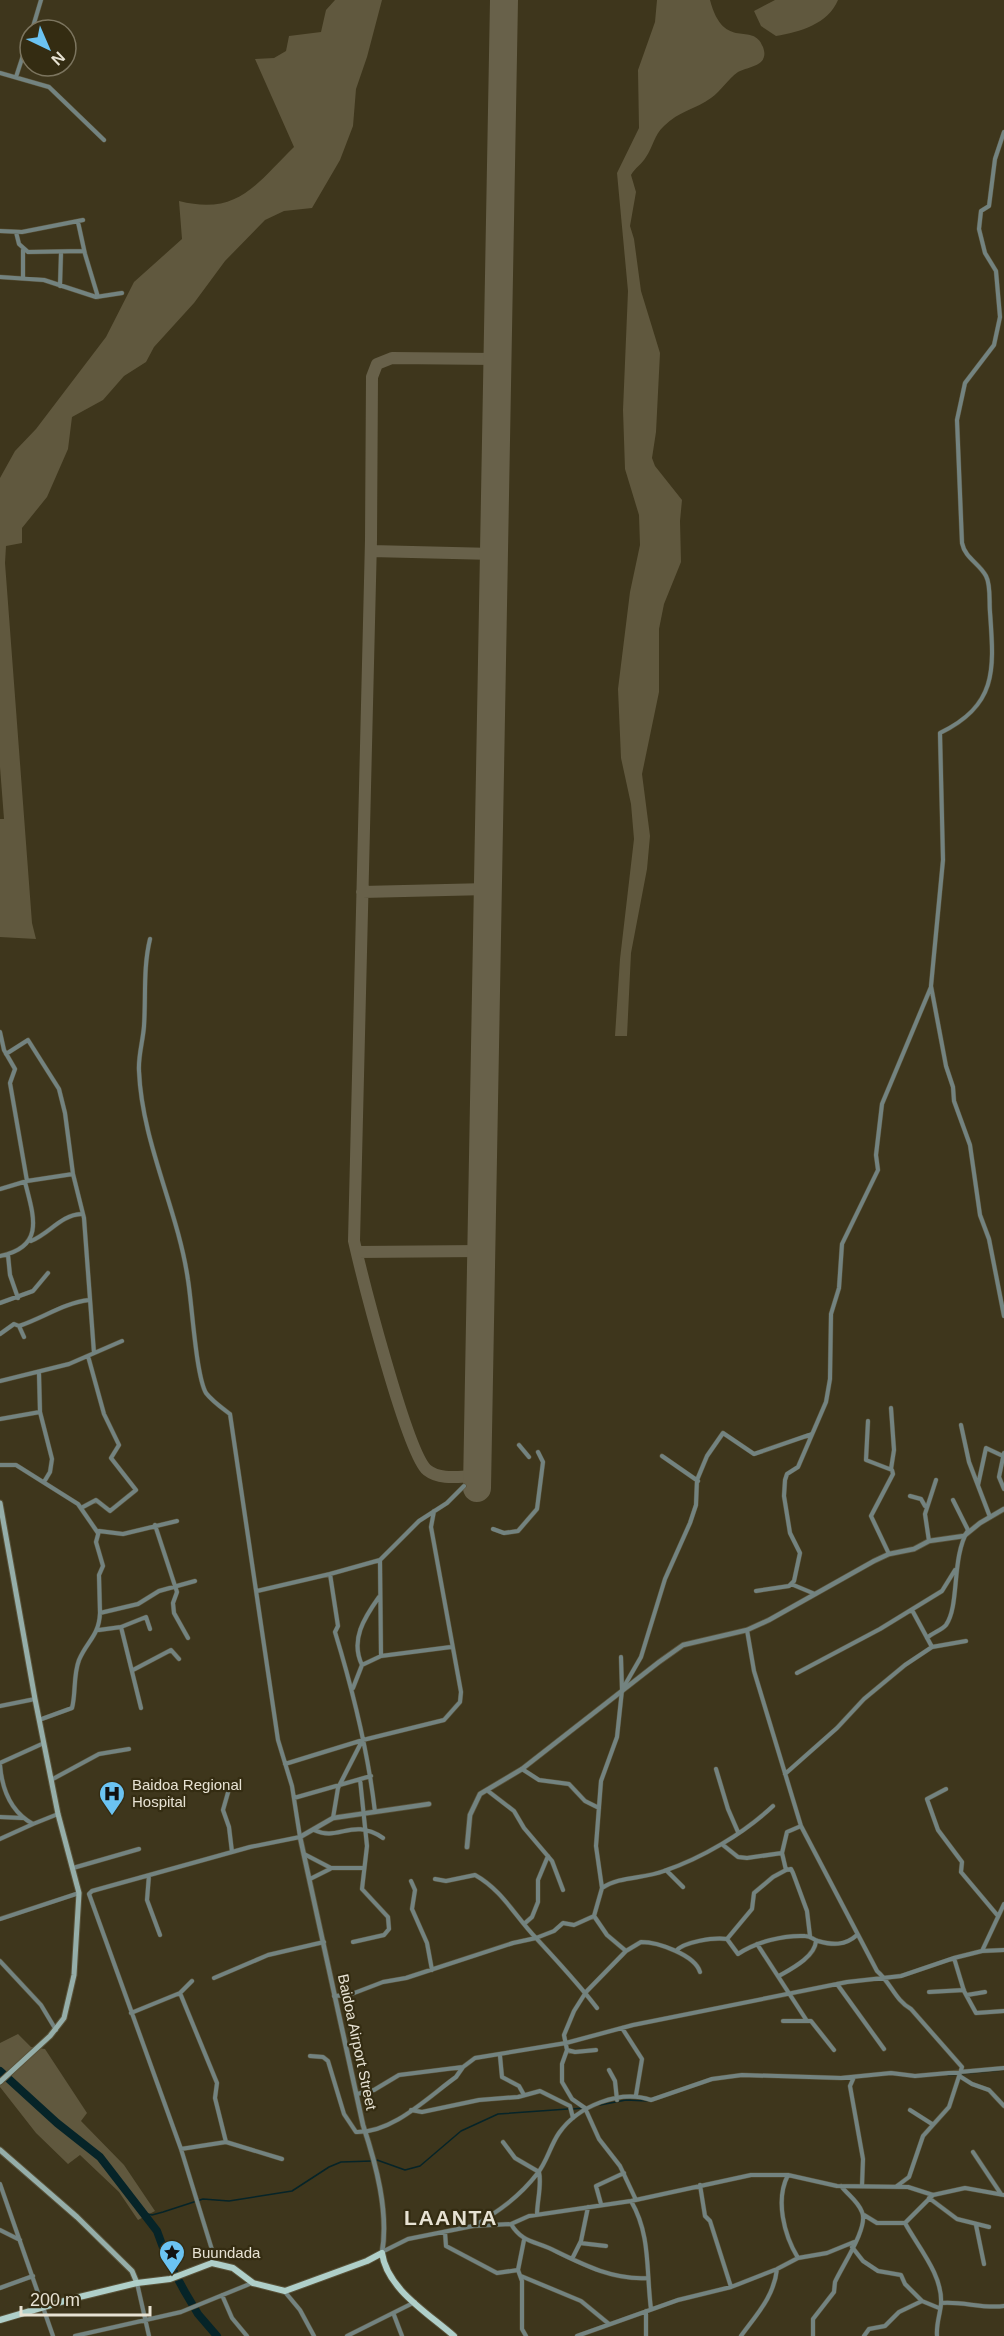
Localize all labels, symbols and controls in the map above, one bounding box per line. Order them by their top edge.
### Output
north arrow [18,18,78,78]
text: N [48,48,68,69]
place label: Baidoa Regional Hospital [132,1776,242,1810]
hospital icon: Baidoa Regional Hospital [97,1779,127,1817]
street label: Baidoa Airport Street [335,1972,380,2112]
district label: LAANTA [404,2206,498,2229]
place icon: Buundada [157,2238,187,2276]
place label: Buundada [192,2244,261,2261]
scale bar [21,2279,150,2317]
text: 200 m [30,2290,80,2310]

